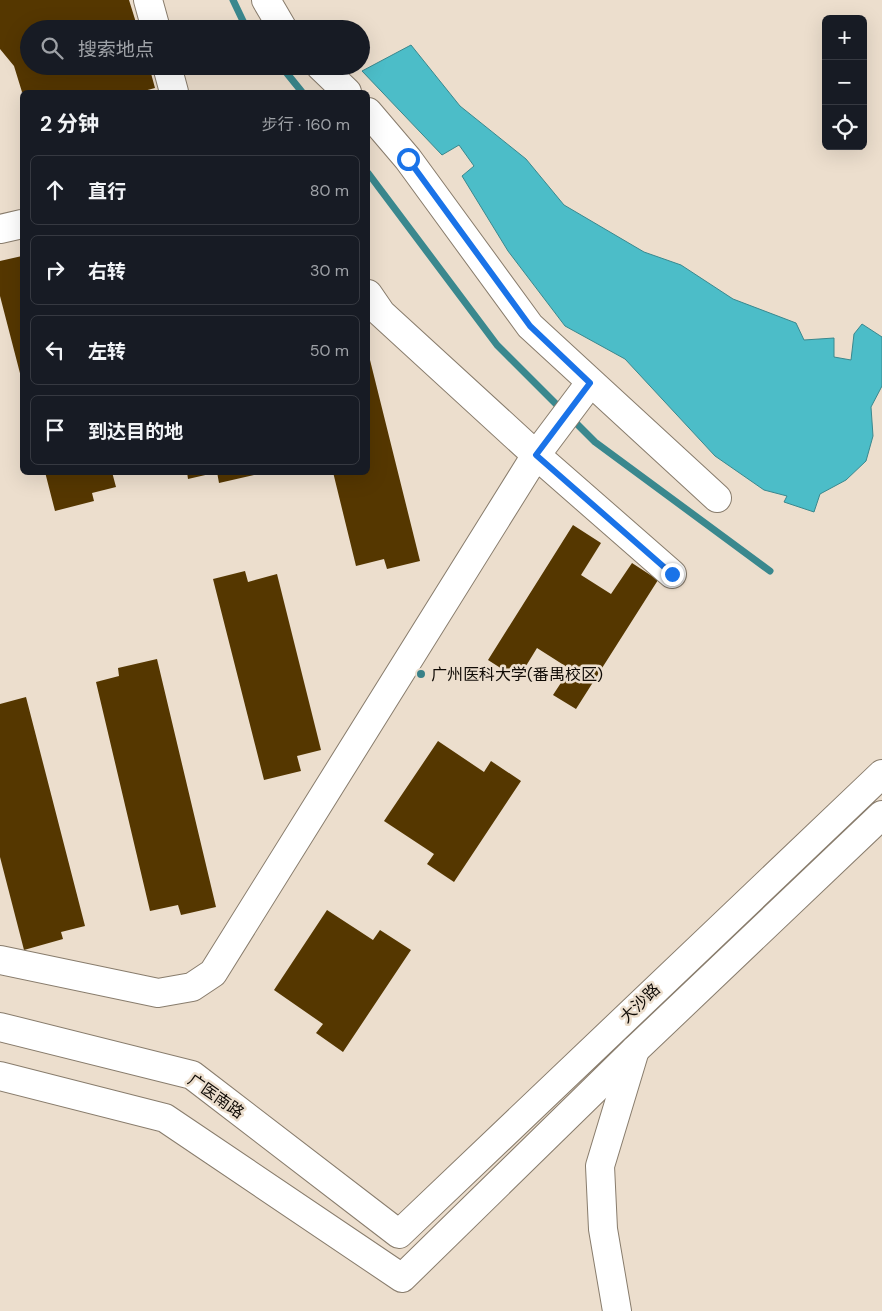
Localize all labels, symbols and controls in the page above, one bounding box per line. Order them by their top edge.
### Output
map controls [822,15,867,150]
button: + [822,15,867,60]
search box [20,20,370,75]
icon: search [38,34,66,62]
text: 搜索地点 [78,37,154,62]
button: − [822,60,867,105]
button: locate [822,105,867,150]
text: 2 分钟 [40,110,99,138]
text: 步行 · 160 m [262,114,350,135]
route start [397,148,420,171]
icon: ahead [41,176,69,204]
text: 直行 [88,179,126,204]
text: 80 m [310,180,349,201]
icon: right [41,256,69,284]
text: 右转 [88,259,126,284]
text: 30 m [310,260,349,281]
icon: left [41,336,69,364]
text: 左转 [88,339,126,364]
text: 50 m [310,340,349,361]
icon: arrive [41,416,69,444]
text: 到达目的地 [88,419,183,444]
route end [661,563,684,586]
place label: 广州医科大学(番禺校区) [431,664,603,685]
marker: 广州医科大学(番禺校区) [415,668,427,680]
street label: 大沙路 [615,979,665,1027]
street label: 广医南路 [184,1069,248,1123]

